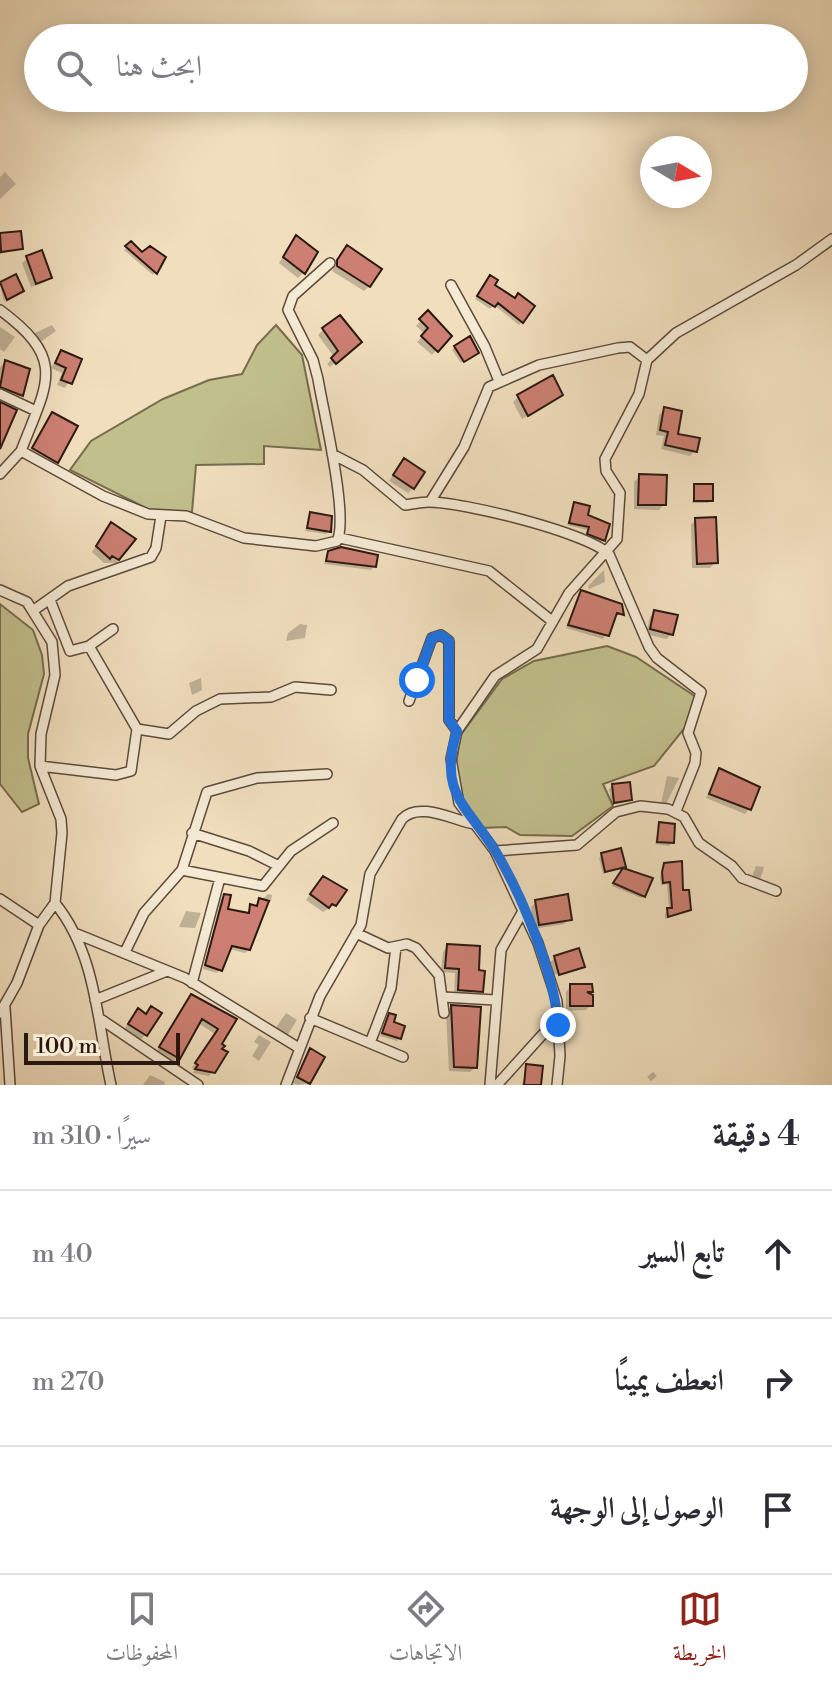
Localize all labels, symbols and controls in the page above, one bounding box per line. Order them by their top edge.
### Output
search box [24,24,808,112]
icon: search [52,46,96,90]
text: ابحث هنا [116,48,202,86]
north arrow [640,136,712,208]
route start [399,662,435,698]
route end [540,1007,576,1043]
scale bar [24,1029,180,1065]
text: 100 m [36,1033,98,1060]
text: 4 دقيقة [712,1114,800,1156]
text: سيرًا · 310 m [32,1120,151,1152]
icon: ahead [756,1232,800,1276]
text: تابع السير [641,1234,724,1272]
text: 40 m [32,1238,93,1270]
icon: right [756,1360,800,1404]
text: انعطف يمينًا [615,1362,724,1400]
text: 270 m [32,1366,105,1398]
icon: arrive [756,1488,800,1532]
text: الوصول إلى الوجهة [550,1490,724,1528]
tab: المحفوظات [105,1587,178,1674]
tab: الاتجاهات [389,1587,462,1674]
tab: الخريطة [673,1587,727,1674]

